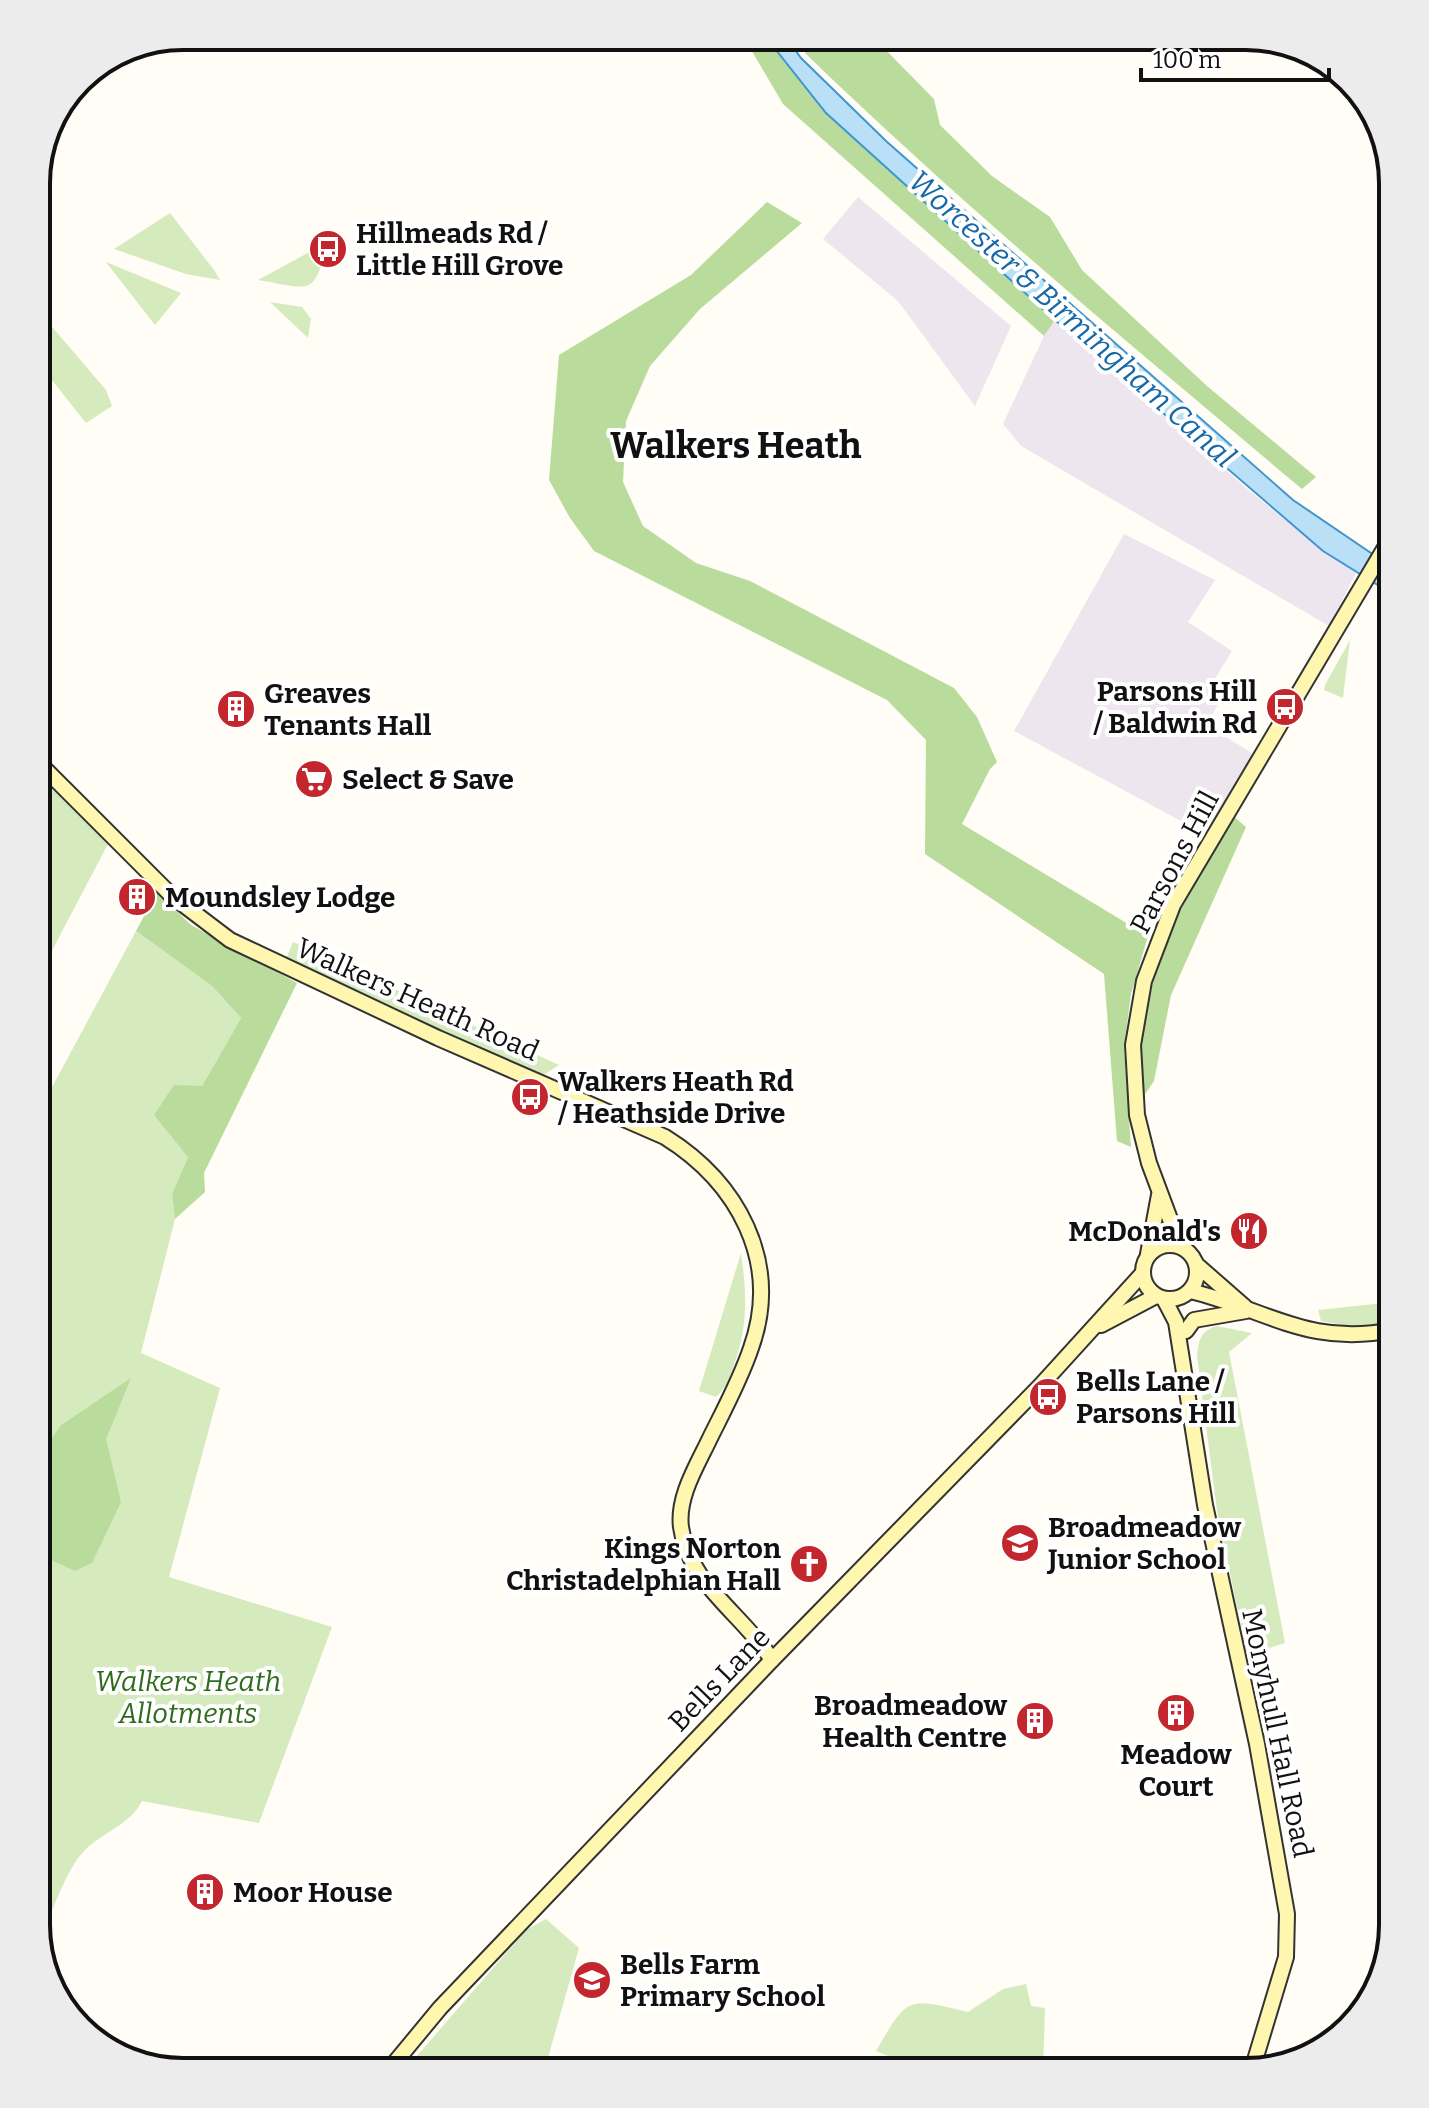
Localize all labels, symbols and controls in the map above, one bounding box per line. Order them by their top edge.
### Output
scale bar [1141,32,1329,82]
text: 100 m [1153,46,1221,74]
water label: Worcester & Birmingham Canal [901,163,1243,475]
place label: Hillmeads Rd / Little Hill Grove [356,217,563,282]
bus stop icon: Hillmeads Rd / Little Hill Grove [307,228,349,270]
district label: Walkers Heath [610,424,862,468]
place label: Parsons Hill / Baldwin Rd [1093,675,1257,740]
place label: Greaves Tenants Hall [264,677,432,742]
bus stop icon: Parsons Hill / Baldwin Rd [1264,686,1306,728]
building icon: Greaves Tenants Hall [215,688,257,730]
supermarket icon: Select & Save [293,758,335,800]
place label: Select & Save [342,763,514,796]
street label: Parsons Hill [1123,786,1226,939]
building icon: Moundsley Lodge [116,876,158,918]
place label: Moundsley Lodge [165,881,395,914]
street label: Walkers Heath Road [291,931,544,1068]
place label: Walkers Heath Rd / Heathside Drive [557,1065,794,1130]
bus stop icon: Walkers Heath Rd / Heathside Drive [509,1076,551,1118]
restaurant icon: McDonald's [1228,1210,1270,1252]
place label: McDonald's [1068,1215,1221,1248]
place label: Bells Lane / Parsons Hill [1076,1365,1237,1430]
bus stop icon: Bells Lane / Parsons Hill [1027,1376,1069,1418]
place label: Broadmeadow Junior School [1046,1511,1242,1576]
school or university icon: Broadmeadow Junior School [999,1522,1041,1564]
place label: Kings Norton Christadelphian Hall [506,1532,781,1597]
church icon: Kings Norton Christadelphian Hall [788,1543,830,1585]
street label: Monyhull Hall Road [1235,1606,1320,1860]
street label: Bells Lane [662,1621,777,1738]
park label: Walkers Heath Allotments [95,1665,281,1730]
place label: Broadmeadow Health Centre [814,1689,1008,1754]
building icon: Meadow Court [1155,1692,1197,1734]
building icon: Broadmeadow Health Centre [1014,1700,1056,1742]
place label: Meadow Court [1120,1738,1232,1803]
building icon: Moor House [184,1871,226,1913]
place label: Moor House [233,1876,393,1909]
place label: Bells Farm Primary School [620,1948,825,2013]
school or university icon: Bells Farm Primary School [571,1959,613,2001]

